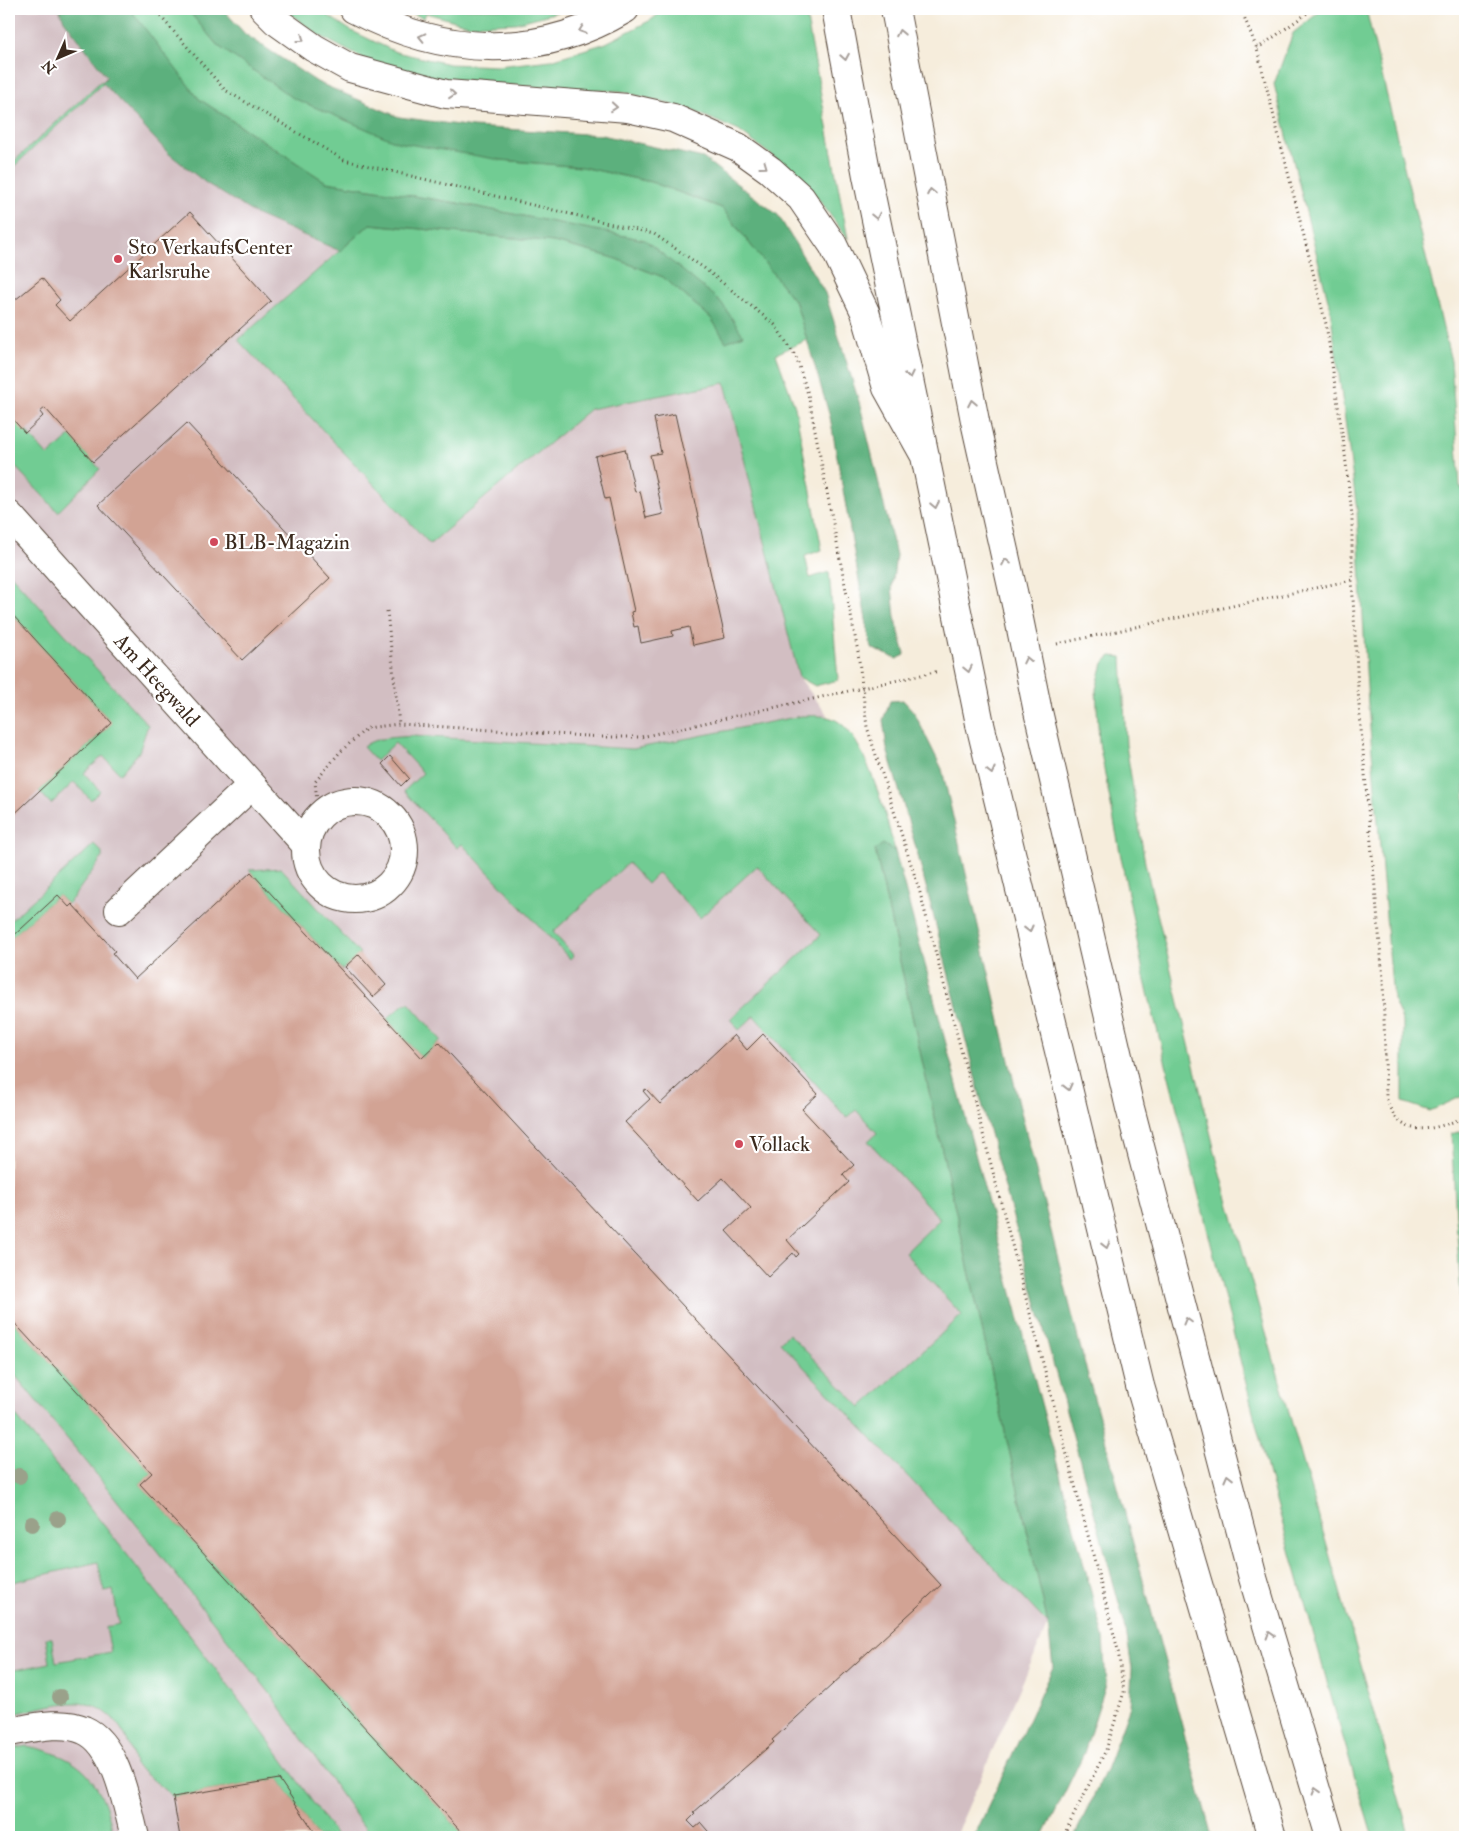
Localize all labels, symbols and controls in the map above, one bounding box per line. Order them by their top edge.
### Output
one-way arrow [578,24,586,34]
one-way arrow [895,29,906,37]
north arrow [32,32,82,82]
one-way arrow [418,32,426,43]
one-way arrow [296,33,305,42]
one-way arrow [839,52,849,61]
text: N [38,56,60,78]
one-way arrow [449,88,457,99]
one-way arrow [611,101,619,112]
one-way arrow [758,160,768,169]
one-way arrow [926,188,937,197]
one-way arrow [870,212,880,221]
place label: Sto VerkaufsCenter Karlsruhe [128,234,292,285]
marker: Sto VerkaufsCenter Karlsruhe [112,253,124,265]
one-way arrow [903,371,914,380]
one-way arrow [967,398,978,407]
one-way arrow [930,501,940,510]
place label: BLB-Magazin [224,529,350,556]
marker: BLB-Magazin [208,536,220,548]
one-way arrow [1001,557,1012,566]
street label: Am Heegwald [107,627,206,733]
one-way arrow [1022,655,1033,664]
one-way arrow [963,664,973,673]
one-way arrow [985,767,996,776]
one-way arrow [1023,925,1034,933]
one-way arrow [1062,1082,1072,1090]
place label: Vollack [749,1131,810,1158]
marker: Vollack [733,1138,745,1150]
one-way arrow [1100,1240,1111,1249]
one-way arrow [1182,1317,1192,1325]
one-way arrow [1223,1474,1233,1482]
one-way arrow [1265,1631,1275,1639]
one-way arrow [1312,1787,1322,1795]

